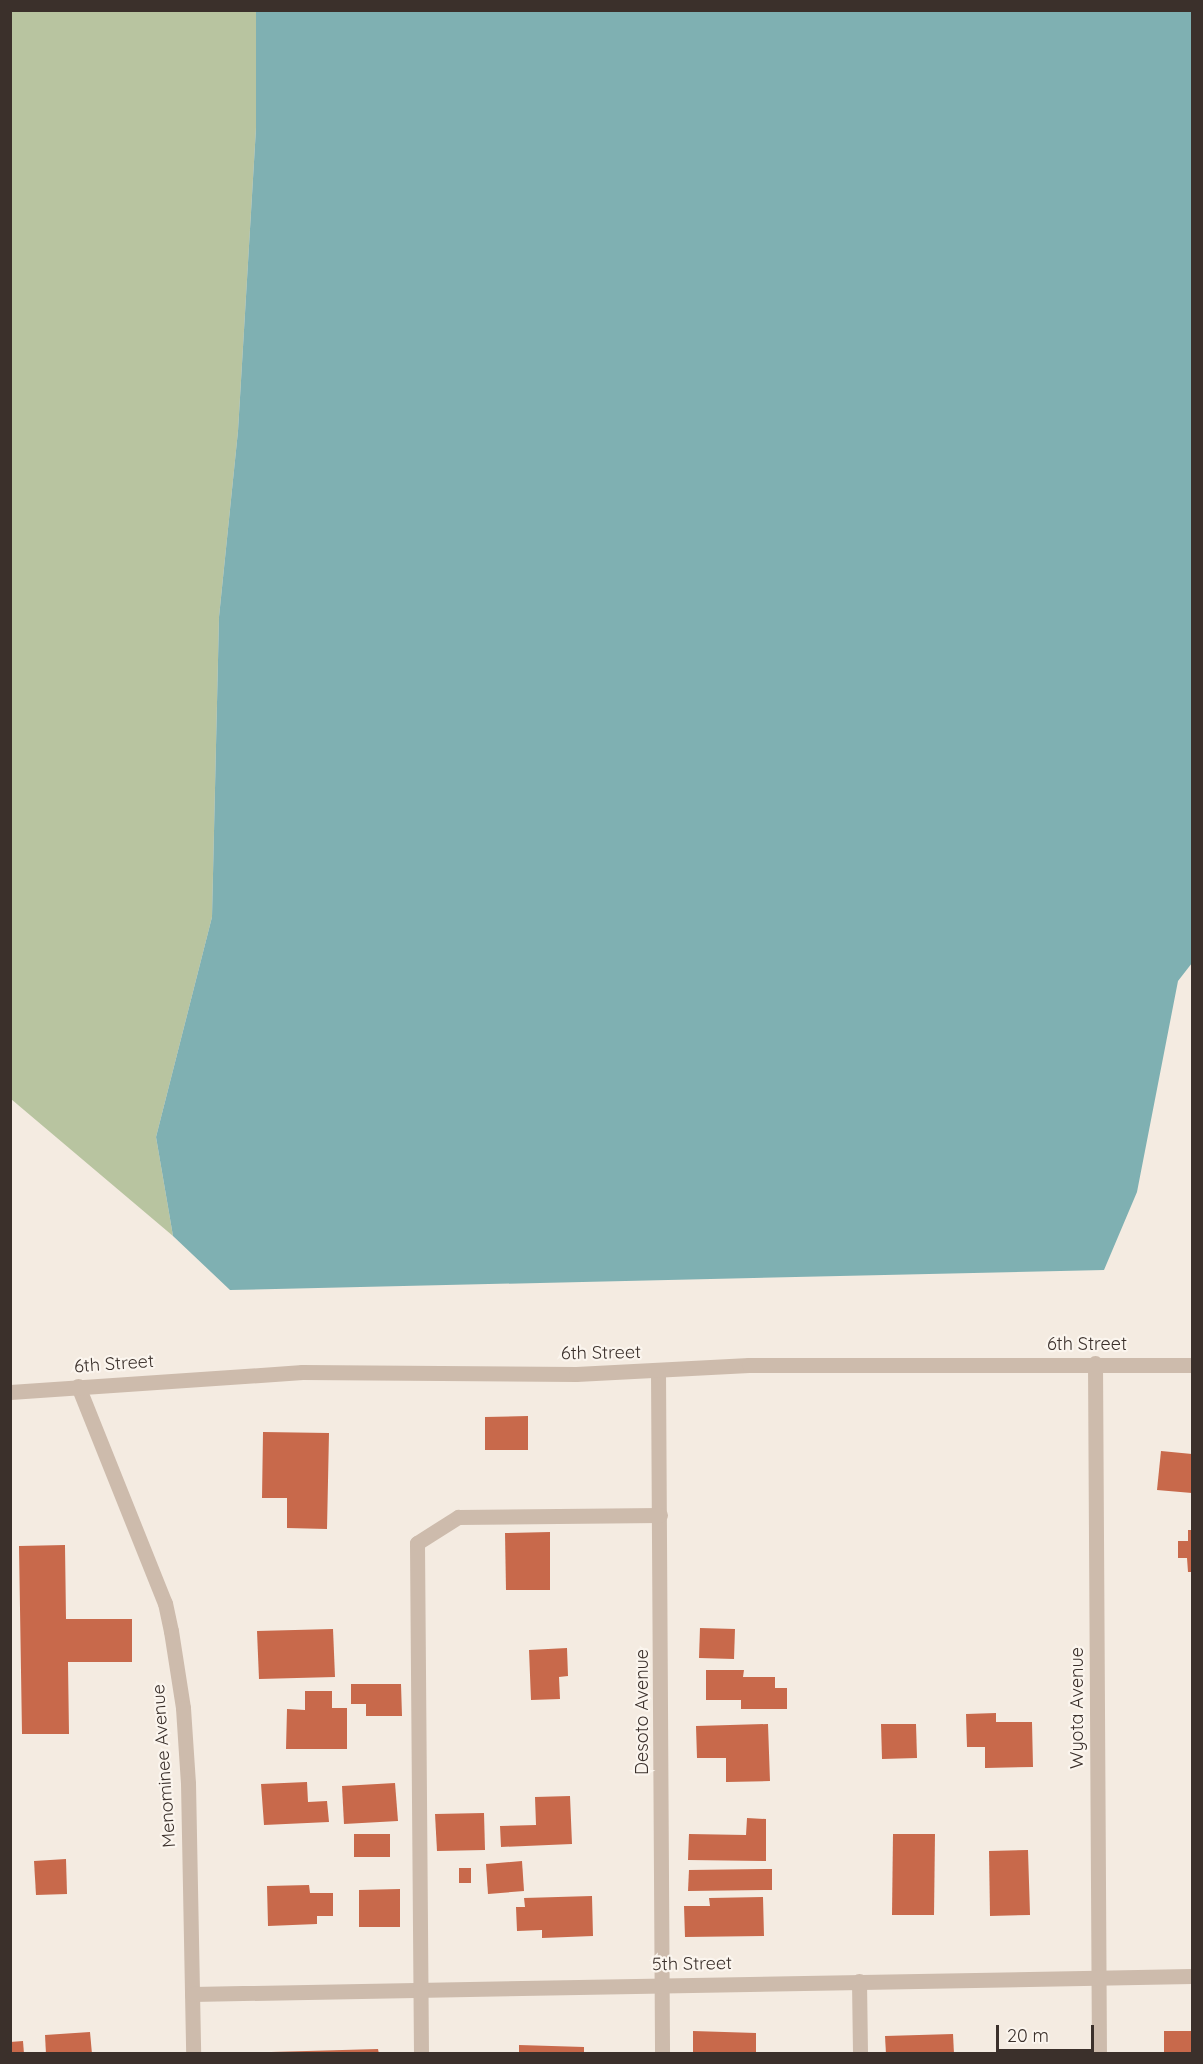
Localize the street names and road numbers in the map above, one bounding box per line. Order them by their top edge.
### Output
street label: 6th Street [1047,1333,1127,1355]
street label: 6th Street [561,1342,641,1364]
street label: 6th Street [73,1350,155,1378]
street label: Wyota Avenue [1066,1647,1088,1769]
street label: Desoto Avenue [631,1649,653,1775]
street label: Menominee Avenue [148,1684,180,1848]
street label: 5th Street [652,1953,732,1975]

